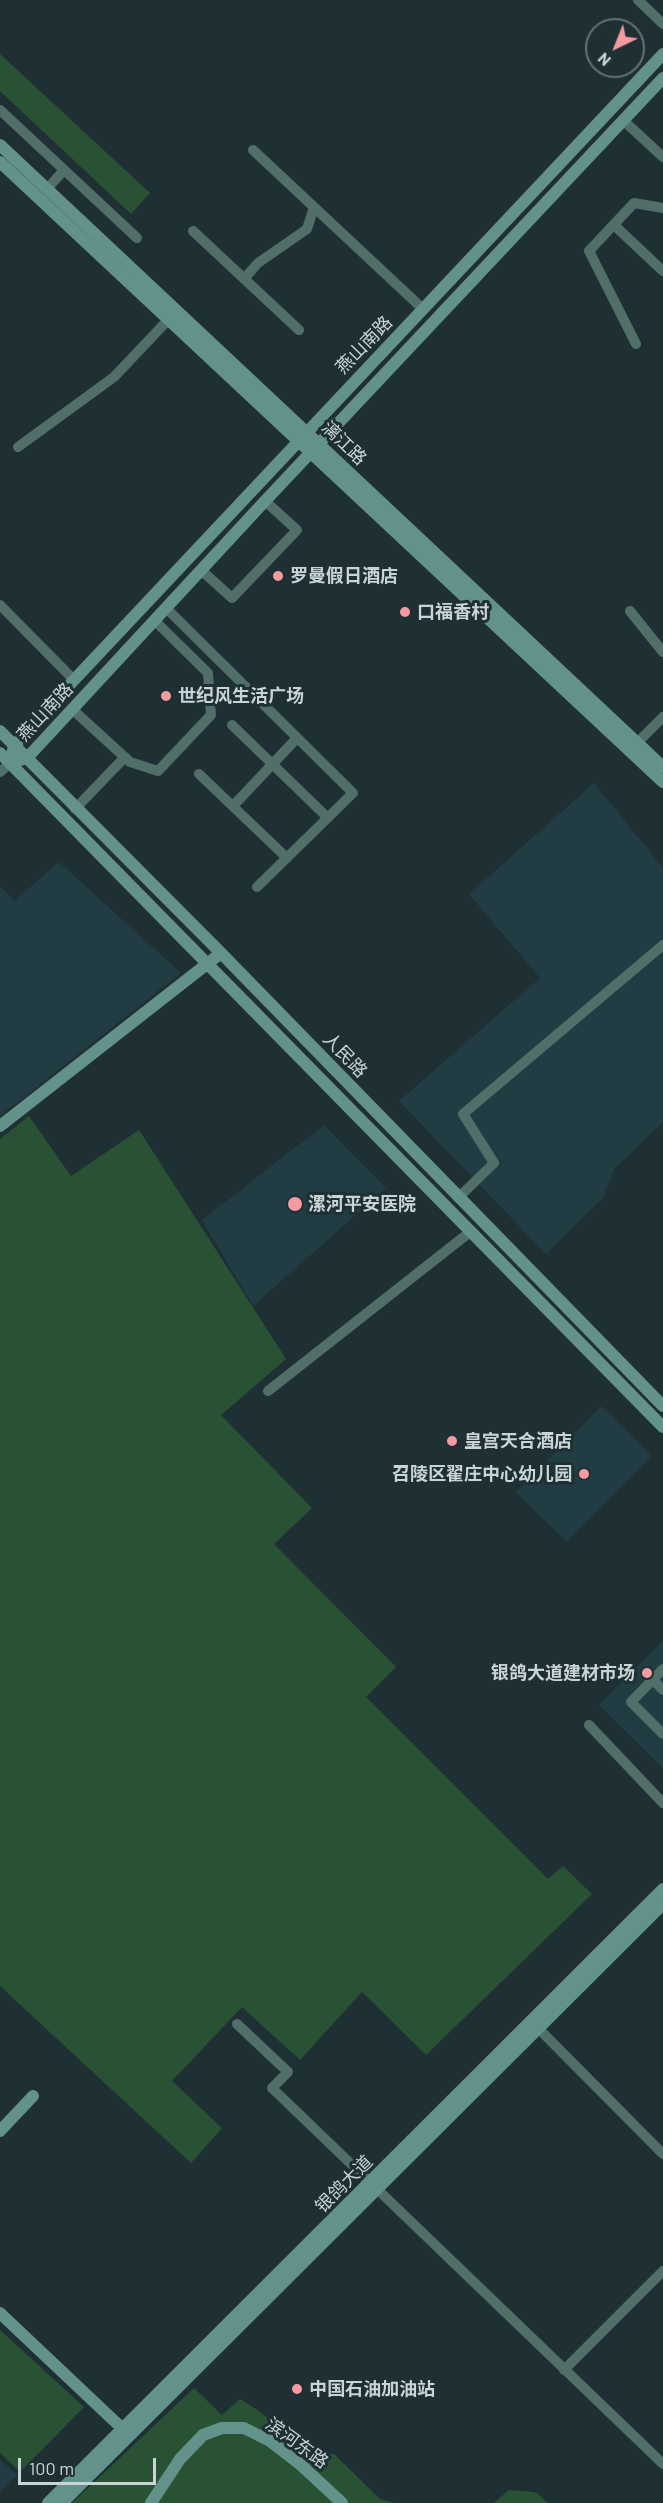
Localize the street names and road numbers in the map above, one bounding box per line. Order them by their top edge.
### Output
street label: 燕山南路 [331,312,397,378]
street label: 漓江路 [317,416,371,470]
street label: 燕山南路 [13,678,77,746]
street label: 人民路 [318,1028,372,1082]
street label: 银鸽大道 [311,2151,377,2217]
street label: 滨河东路 [262,2413,332,2473]

